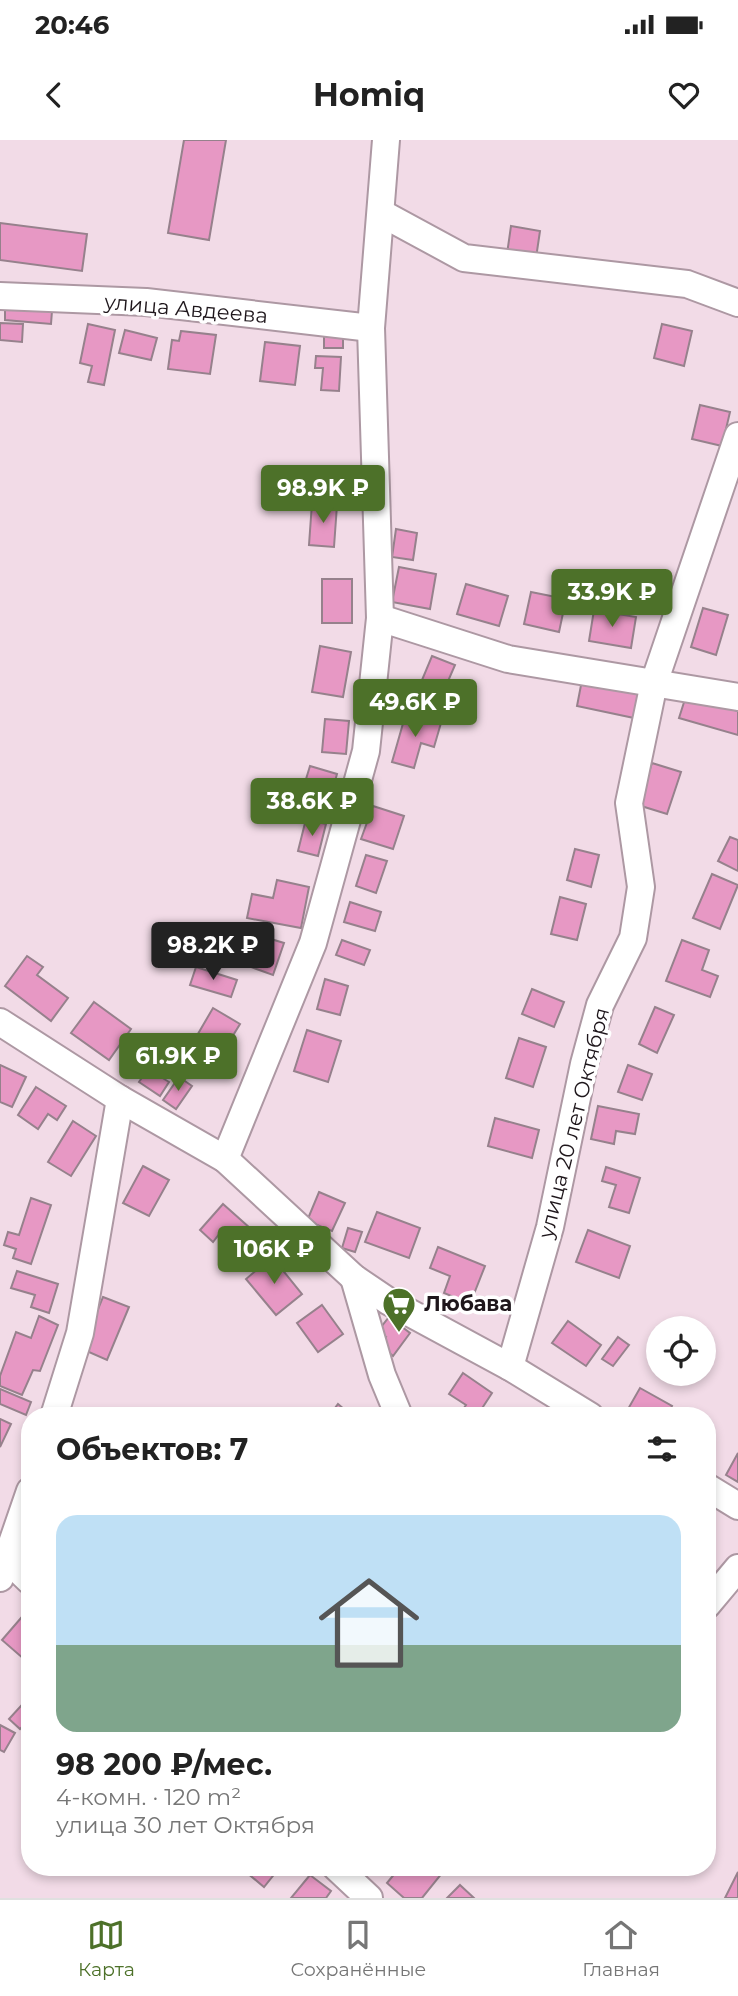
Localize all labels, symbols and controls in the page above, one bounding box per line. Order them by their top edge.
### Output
text: 20:46 [35,9,109,41]
text: Homiq [313,75,425,114]
icon: back [35,76,73,114]
icon: heart [665,76,703,114]
street label: улица Авдеева [102,289,269,328]
pin: 98.9K ₽ [258,466,388,525]
text: 98.9K ₽ [277,474,369,502]
pin: 33.9K ₽ [547,570,677,629]
text: 33.9K ₽ [567,578,657,606]
pin: 49.6K ₽ [350,680,480,739]
text: 49.6K ₽ [369,688,461,716]
pin: 38.6K ₽ [247,778,377,838]
text: 38.6K ₽ [267,787,357,815]
pin: 98.2K ₽ [148,922,278,982]
text: 98.2K ₽ [167,931,259,959]
street label: улица 20 лет Октября [533,1005,614,1242]
pin: 61.9K ₽ [113,1034,243,1093]
text: 61.9K ₽ [135,1042,221,1070]
pin: 106K ₽ [217,1226,331,1286]
text: 106K ₽ [234,1235,314,1263]
supermarket icon: Любава [380,1285,418,1334]
place label: Любава [424,1291,512,1316]
map controls [646,1316,716,1386]
button: locate [646,1316,716,1386]
icon: filters [643,1430,681,1468]
text: Объектов: 7 [56,1431,248,1468]
icon: home [306,1560,432,1686]
text: 98 200 ₽/мес. [56,1746,272,1783]
text: 4-комн. · 120 m² [56,1783,241,1811]
text: улица 30 лет Октября [56,1811,315,1839]
tab: Карта [78,1916,135,1981]
tab: Сохранённые [291,1916,426,1981]
tab: Главная [582,1916,660,1981]

